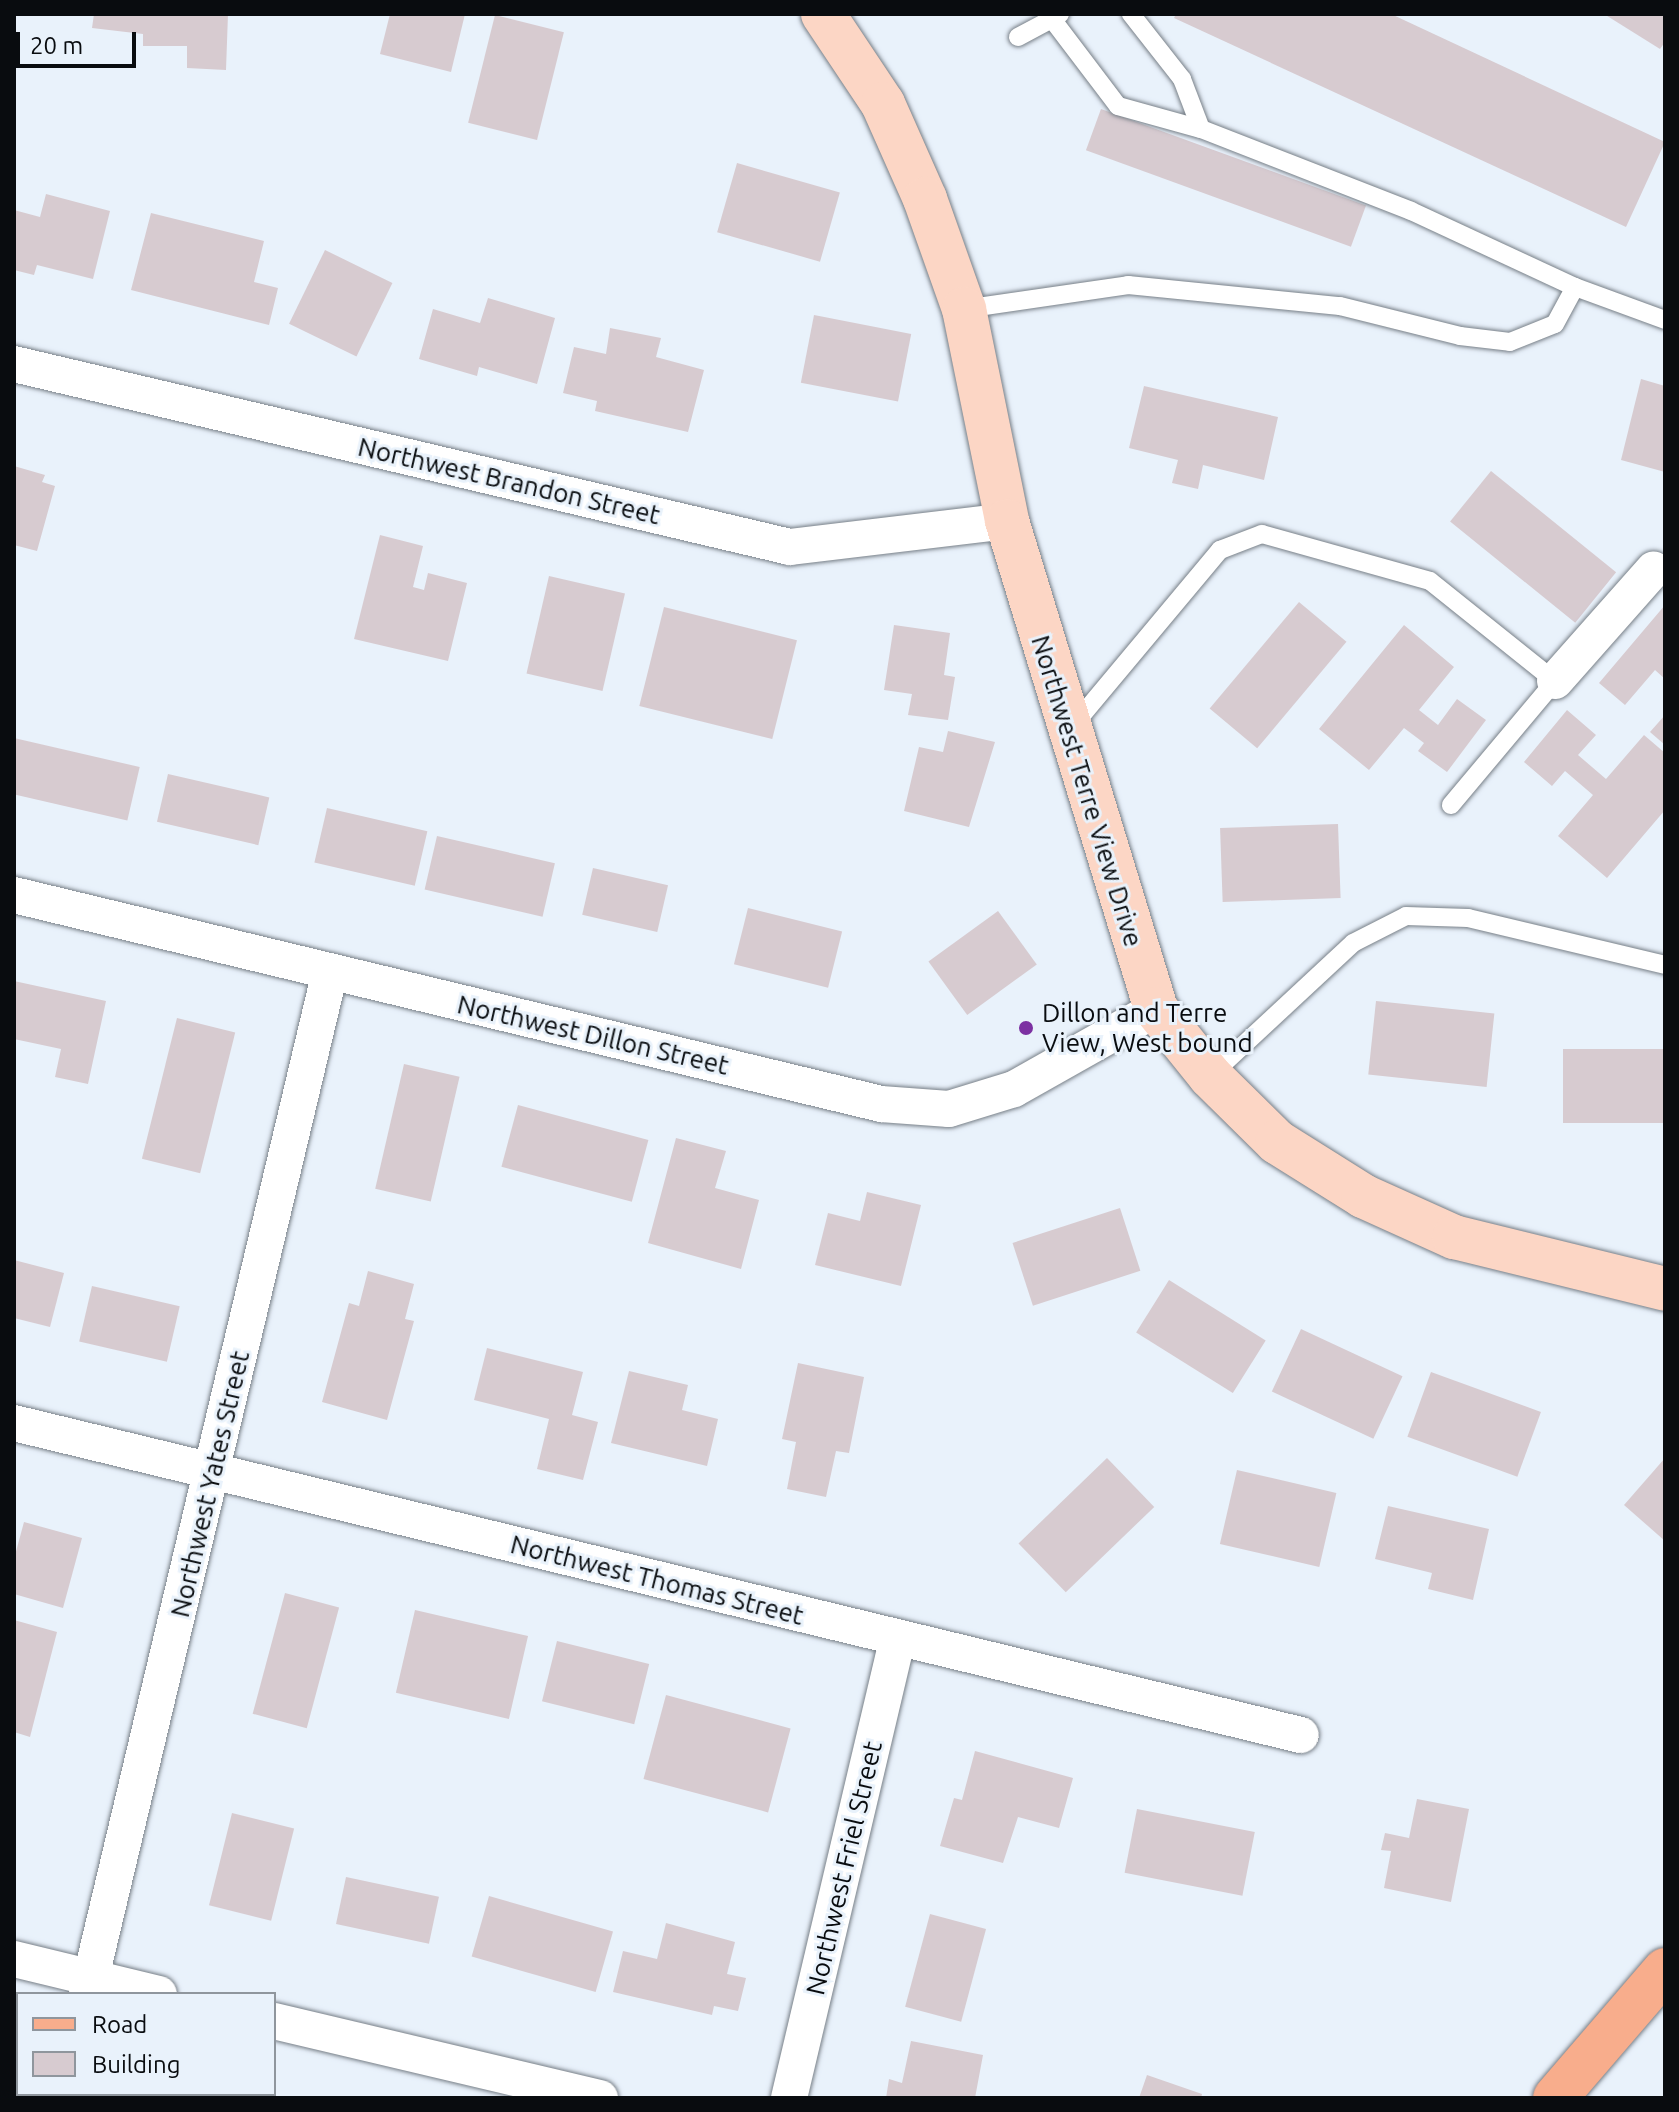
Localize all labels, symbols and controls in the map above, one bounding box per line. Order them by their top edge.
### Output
scale bar [20,16,140,66]
text: 20 m [30,32,83,59]
street label: Northwest Brandon Street [355,431,663,531]
street label: Northwest Terre View Drive [1025,632,1149,950]
street label: Northwest Dillon Street [454,989,732,1081]
place label: Dillon and Terre View, West bound [1042,997,1253,1058]
marker: Dillon and Terre View, West bound [1017,1019,1035,1037]
street label: Northwest Yates Street [164,1348,256,1620]
street label: Northwest Thomas Street [507,1528,807,1632]
street label: Northwest Friel Street [800,1738,888,1998]
legend [16,1992,276,2096]
text: Road [92,2011,147,2038]
text: Building [92,2051,180,2078]

